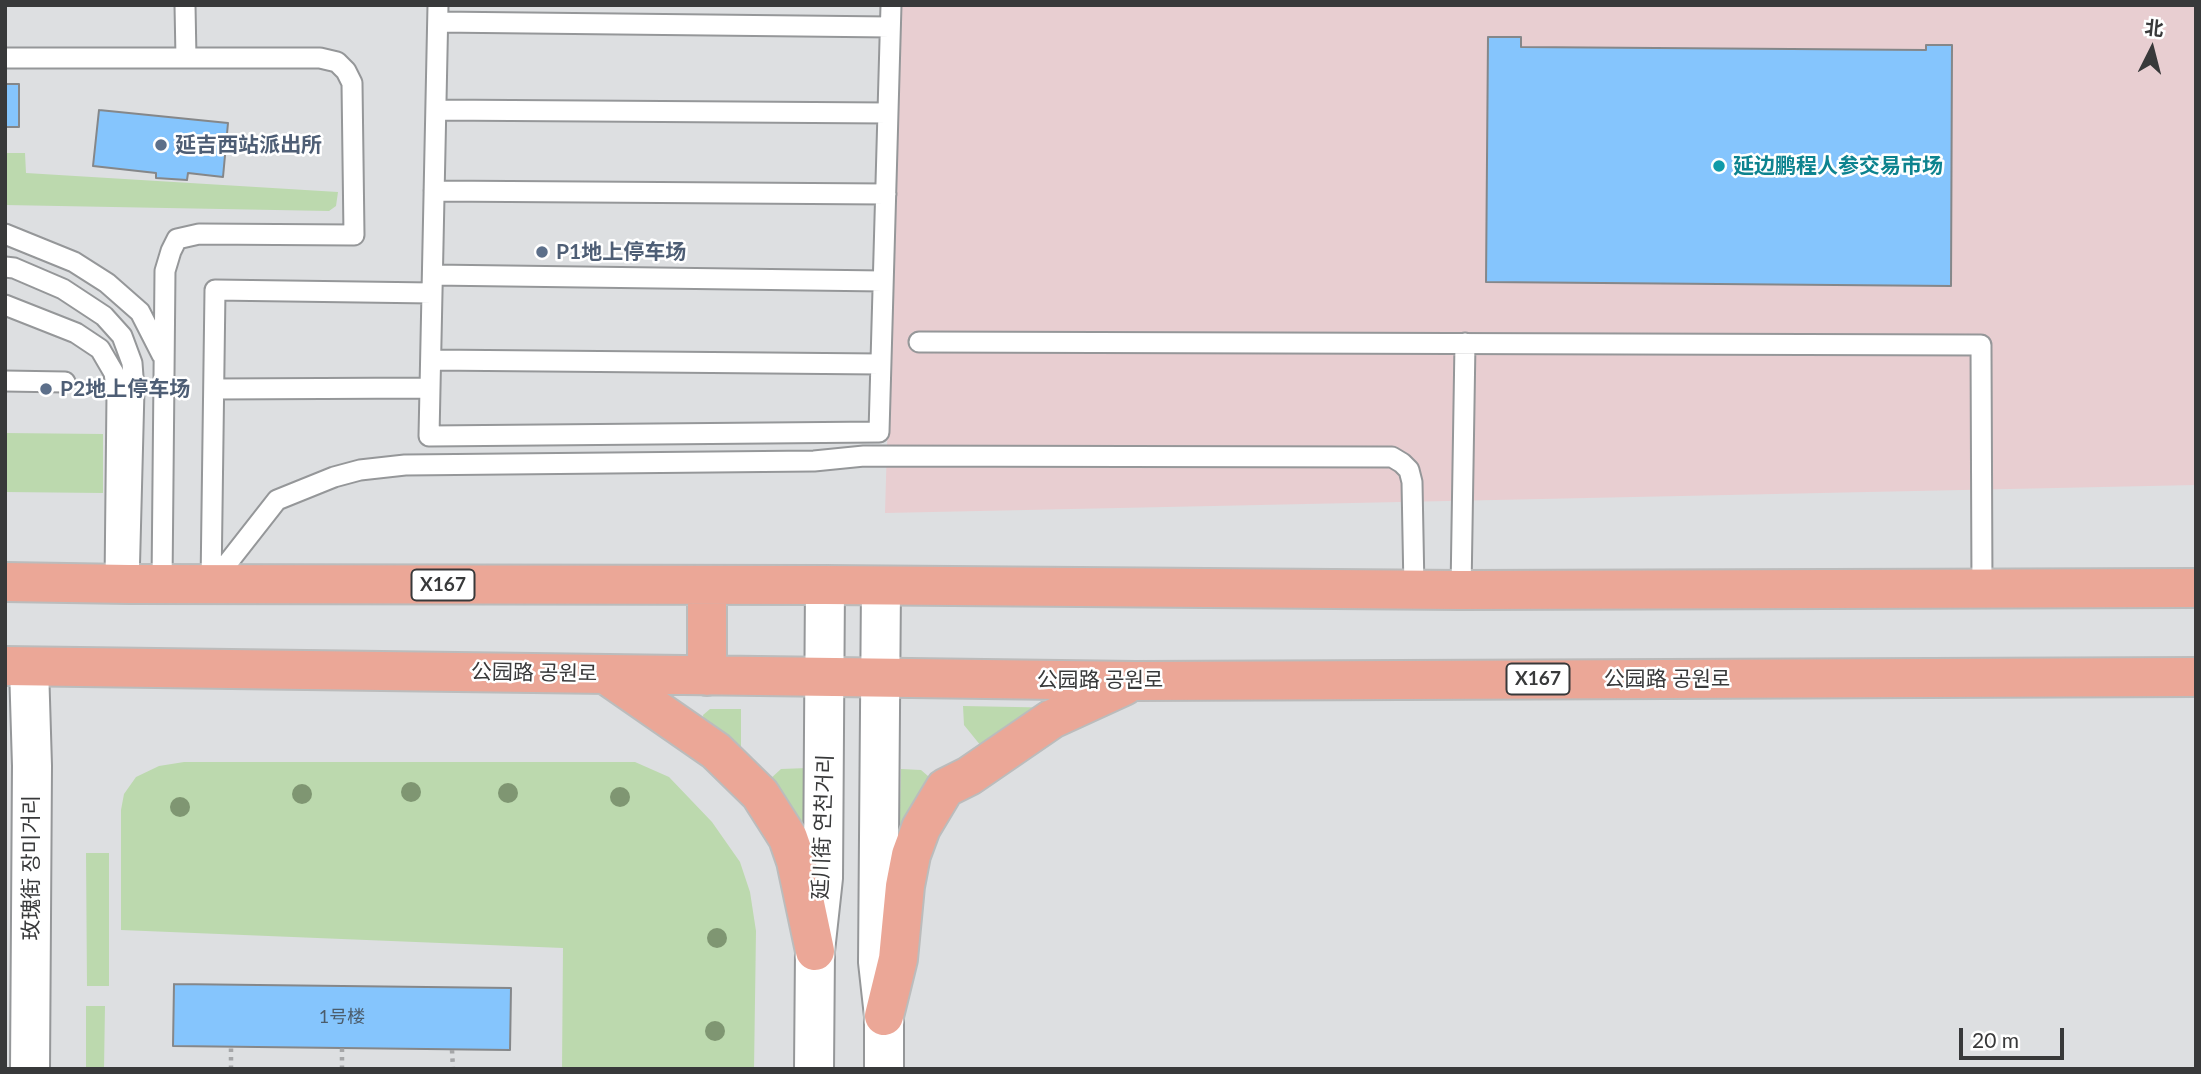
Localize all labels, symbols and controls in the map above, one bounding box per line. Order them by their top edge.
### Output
north arrow [2117,14,2187,84]
text: 北 [2144,15,2165,40]
place label: 延吉西站派出所 [175,132,322,158]
marker: 延吉西站派出所 [153,137,169,153]
place label: 延边鹏程人参交易市场 [1733,153,1943,179]
marker: 延边鹏程人参交易市场 [1711,158,1727,174]
place label: P1地上停车场 [556,239,686,265]
marker: P1地上停车场 [534,244,550,260]
place label: P2地上停车场 [60,376,190,402]
marker: P2地上停车场 [38,381,54,397]
road number: X167 [412,570,474,600]
street label: 公园路 공원로 [471,659,597,687]
road number: X167 [1506,664,1570,694]
street label: 公园路 공원로 [1604,666,1730,692]
street label: 公园路 공원로 [1037,667,1163,693]
street label: 延川街 연천거리 [808,754,838,900]
street label: 玫瑰街 장미거리 [18,795,44,941]
house number: 1号楼 [319,1006,365,1028]
scale bar [1963,1014,2068,1058]
text: 20 m [1972,1027,2019,1052]

